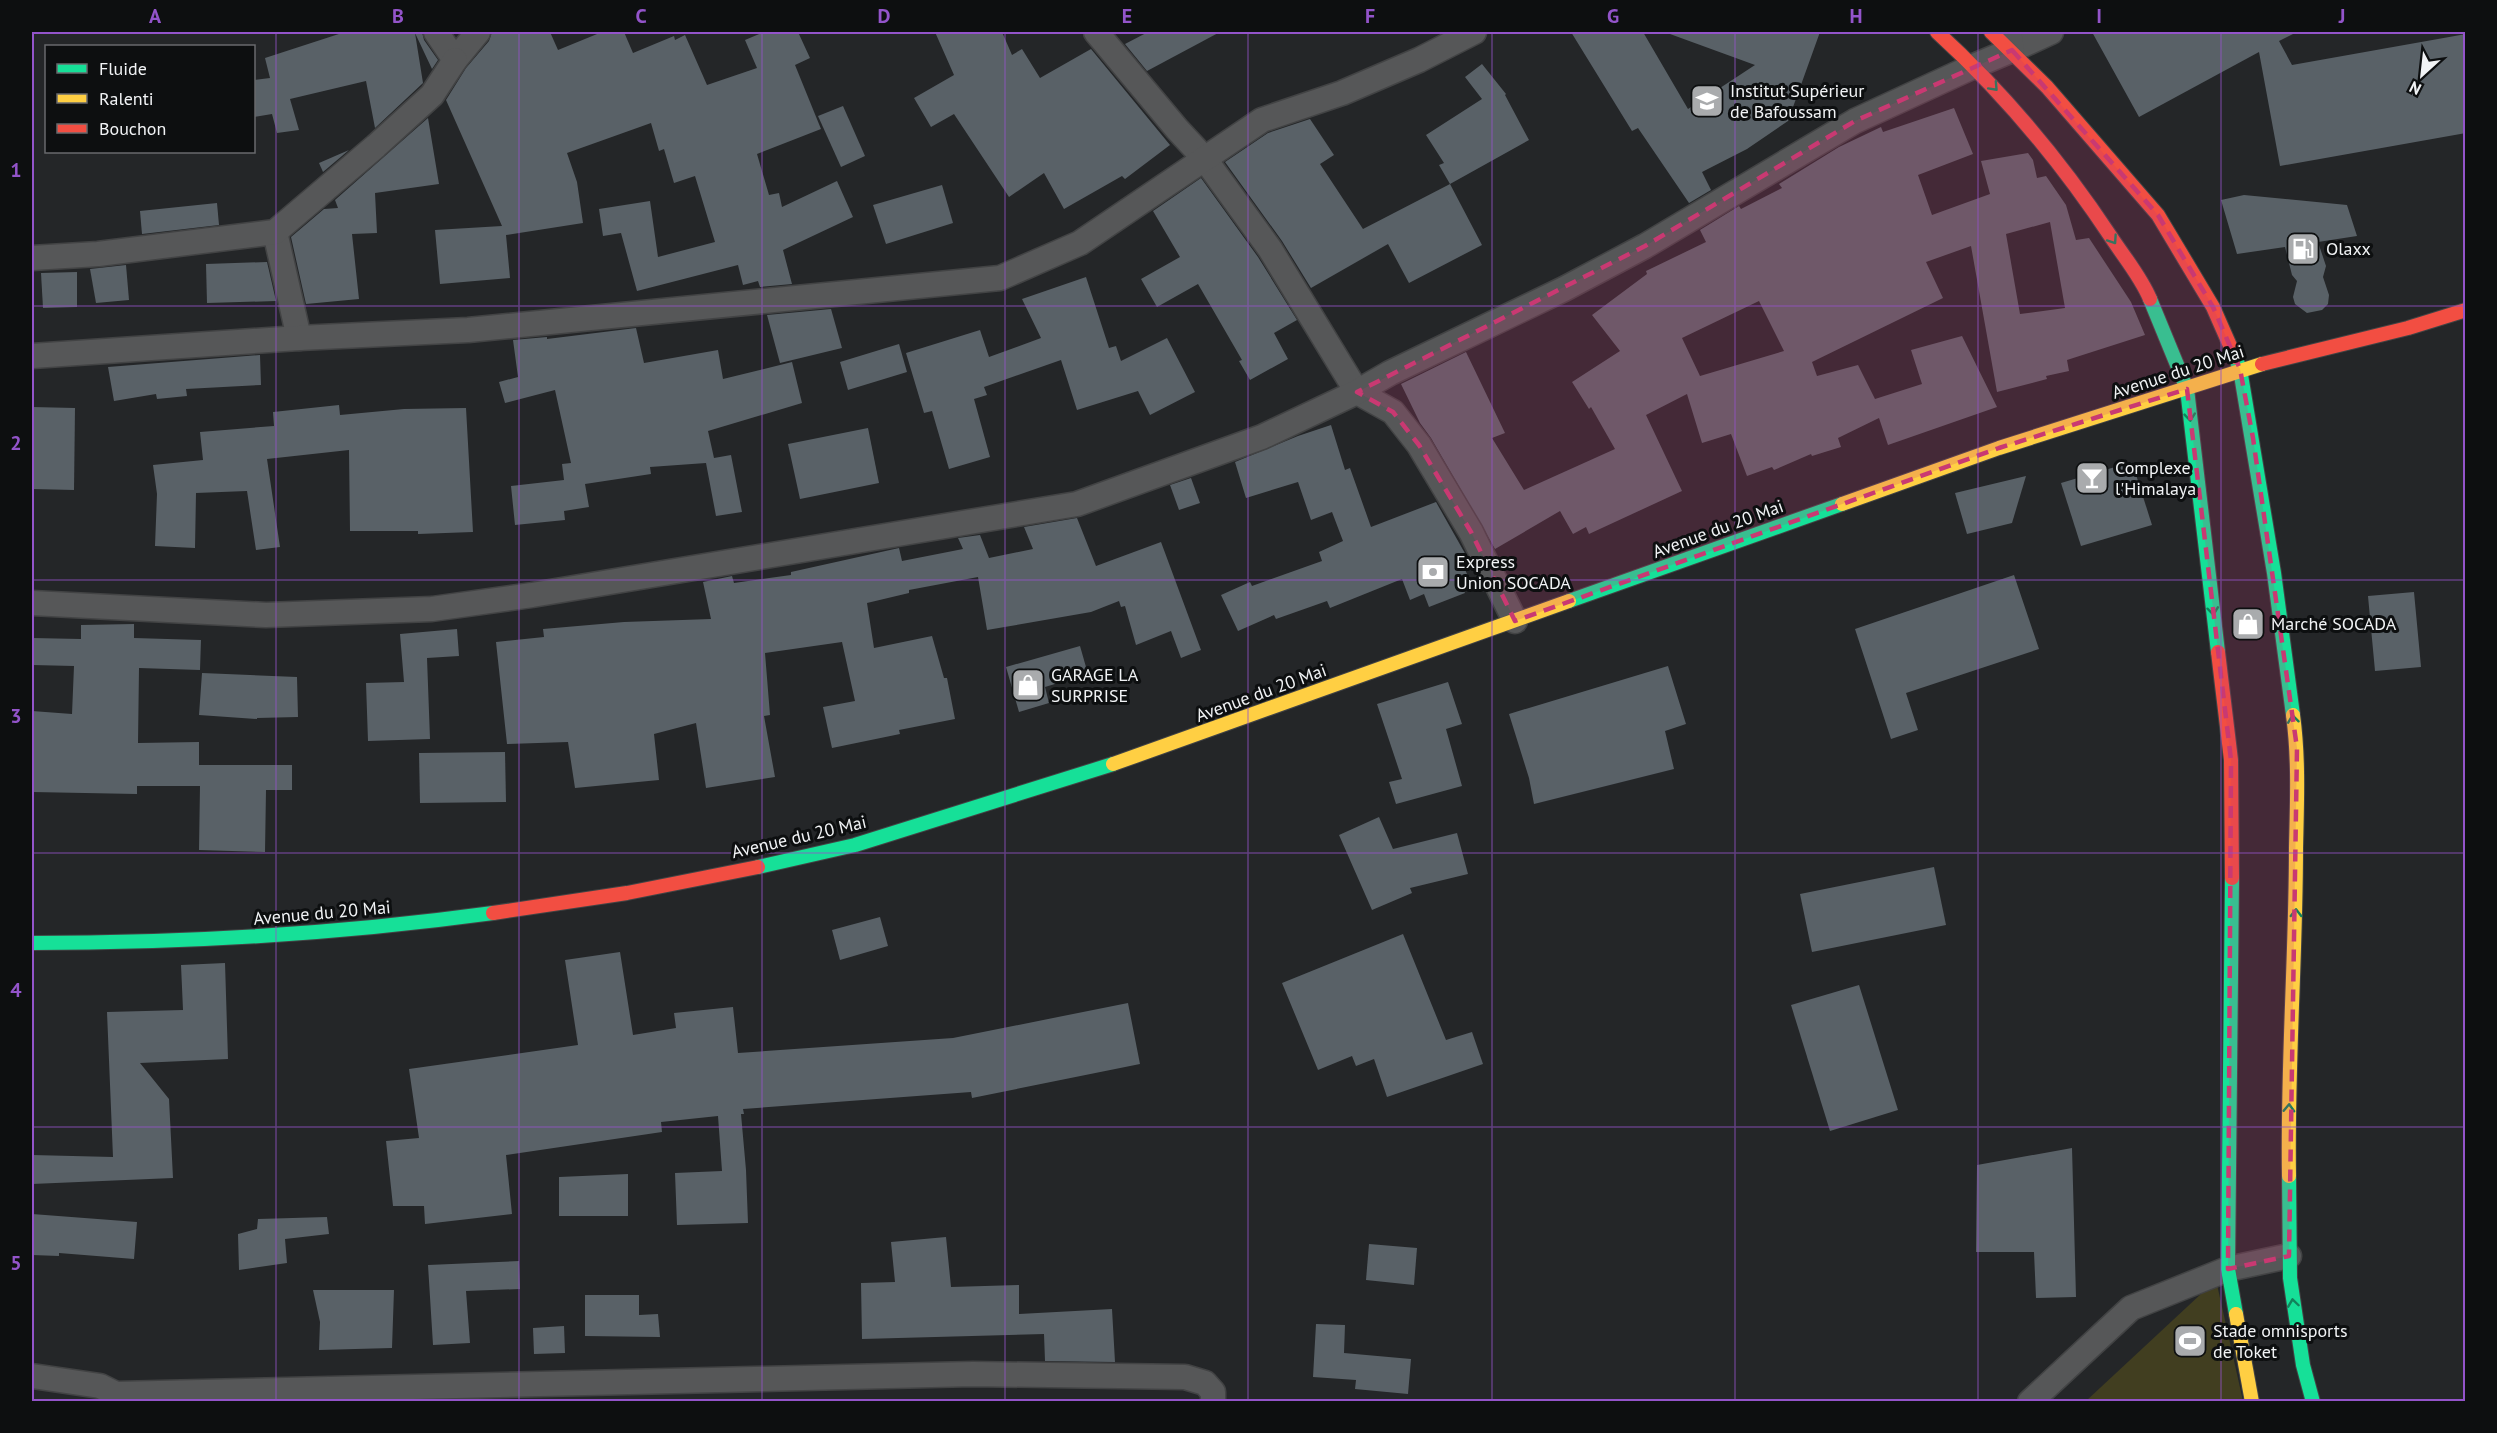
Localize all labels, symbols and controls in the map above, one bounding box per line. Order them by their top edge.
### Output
text: A [149,3,162,29]
text: B [392,3,404,29]
text: C [635,3,647,29]
text: D [878,3,891,29]
text: E [1122,3,1132,29]
text: F [1365,3,1375,29]
text: G [1607,3,1619,29]
text: H [1849,3,1863,29]
text: I [2096,3,2102,29]
text: J [2338,3,2345,29]
legend [45,45,255,153]
north arrow [2392,45,2452,105]
text: Fluide [99,57,147,80]
text: N [2406,77,2424,100]
place label: Institut Supérieur de Bafoussam [1730,79,1864,123]
one-way arrow [1986,80,1997,91]
school or university icon: Institut Supérieur de Bafoussam [1689,83,1725,119]
text: Ralenti [99,87,154,110]
text: Bouchon [99,117,166,140]
text: 1 [10,157,22,183]
fuel station icon: Olaxx [2285,231,2321,267]
one-way arrow [2106,234,2117,245]
place label: Olaxx [2326,237,2371,260]
street label: Avenue du 20 Mai [2109,339,2247,404]
one-way arrow [2183,413,2196,422]
text: 2 [10,430,22,456]
place label: Complexe l'Himalaya [2115,456,2196,500]
bar icon: Complexe l'Himalaya [2074,460,2110,496]
street label: Avenue du 20 Mai [1649,494,1786,563]
place label: Express Union SOCADA [1456,550,1571,594]
bank icon: Express Union SOCADA [1415,554,1451,590]
one-way arrow [2206,606,2219,615]
shop icon: Marché SOCADA [2230,606,2266,642]
place label: Marché SOCADA [2271,612,2397,635]
street label: Avenue du 20 Mai [1192,658,1329,727]
place label: GARAGE LA SURPRISE [1051,663,1139,707]
shop icon: GARAGE LA SURPRISE [1010,667,1046,703]
text: 3 [10,703,22,729]
one-way arrow [2287,714,2299,723]
street label: Avenue du 20 Mai [729,810,869,863]
street label: Avenue du 20 Mai [252,895,392,930]
one-way arrow [2290,909,2302,918]
text: 4 [10,977,22,1003]
one-way arrow [2283,1104,2295,1113]
text: 5 [10,1250,22,1276]
one-way arrow [2288,1298,2300,1308]
place label: Stade omnisports de Toket [2213,1319,2347,1363]
sports icon: Stade omnisports de Toket [2172,1323,2208,1359]

